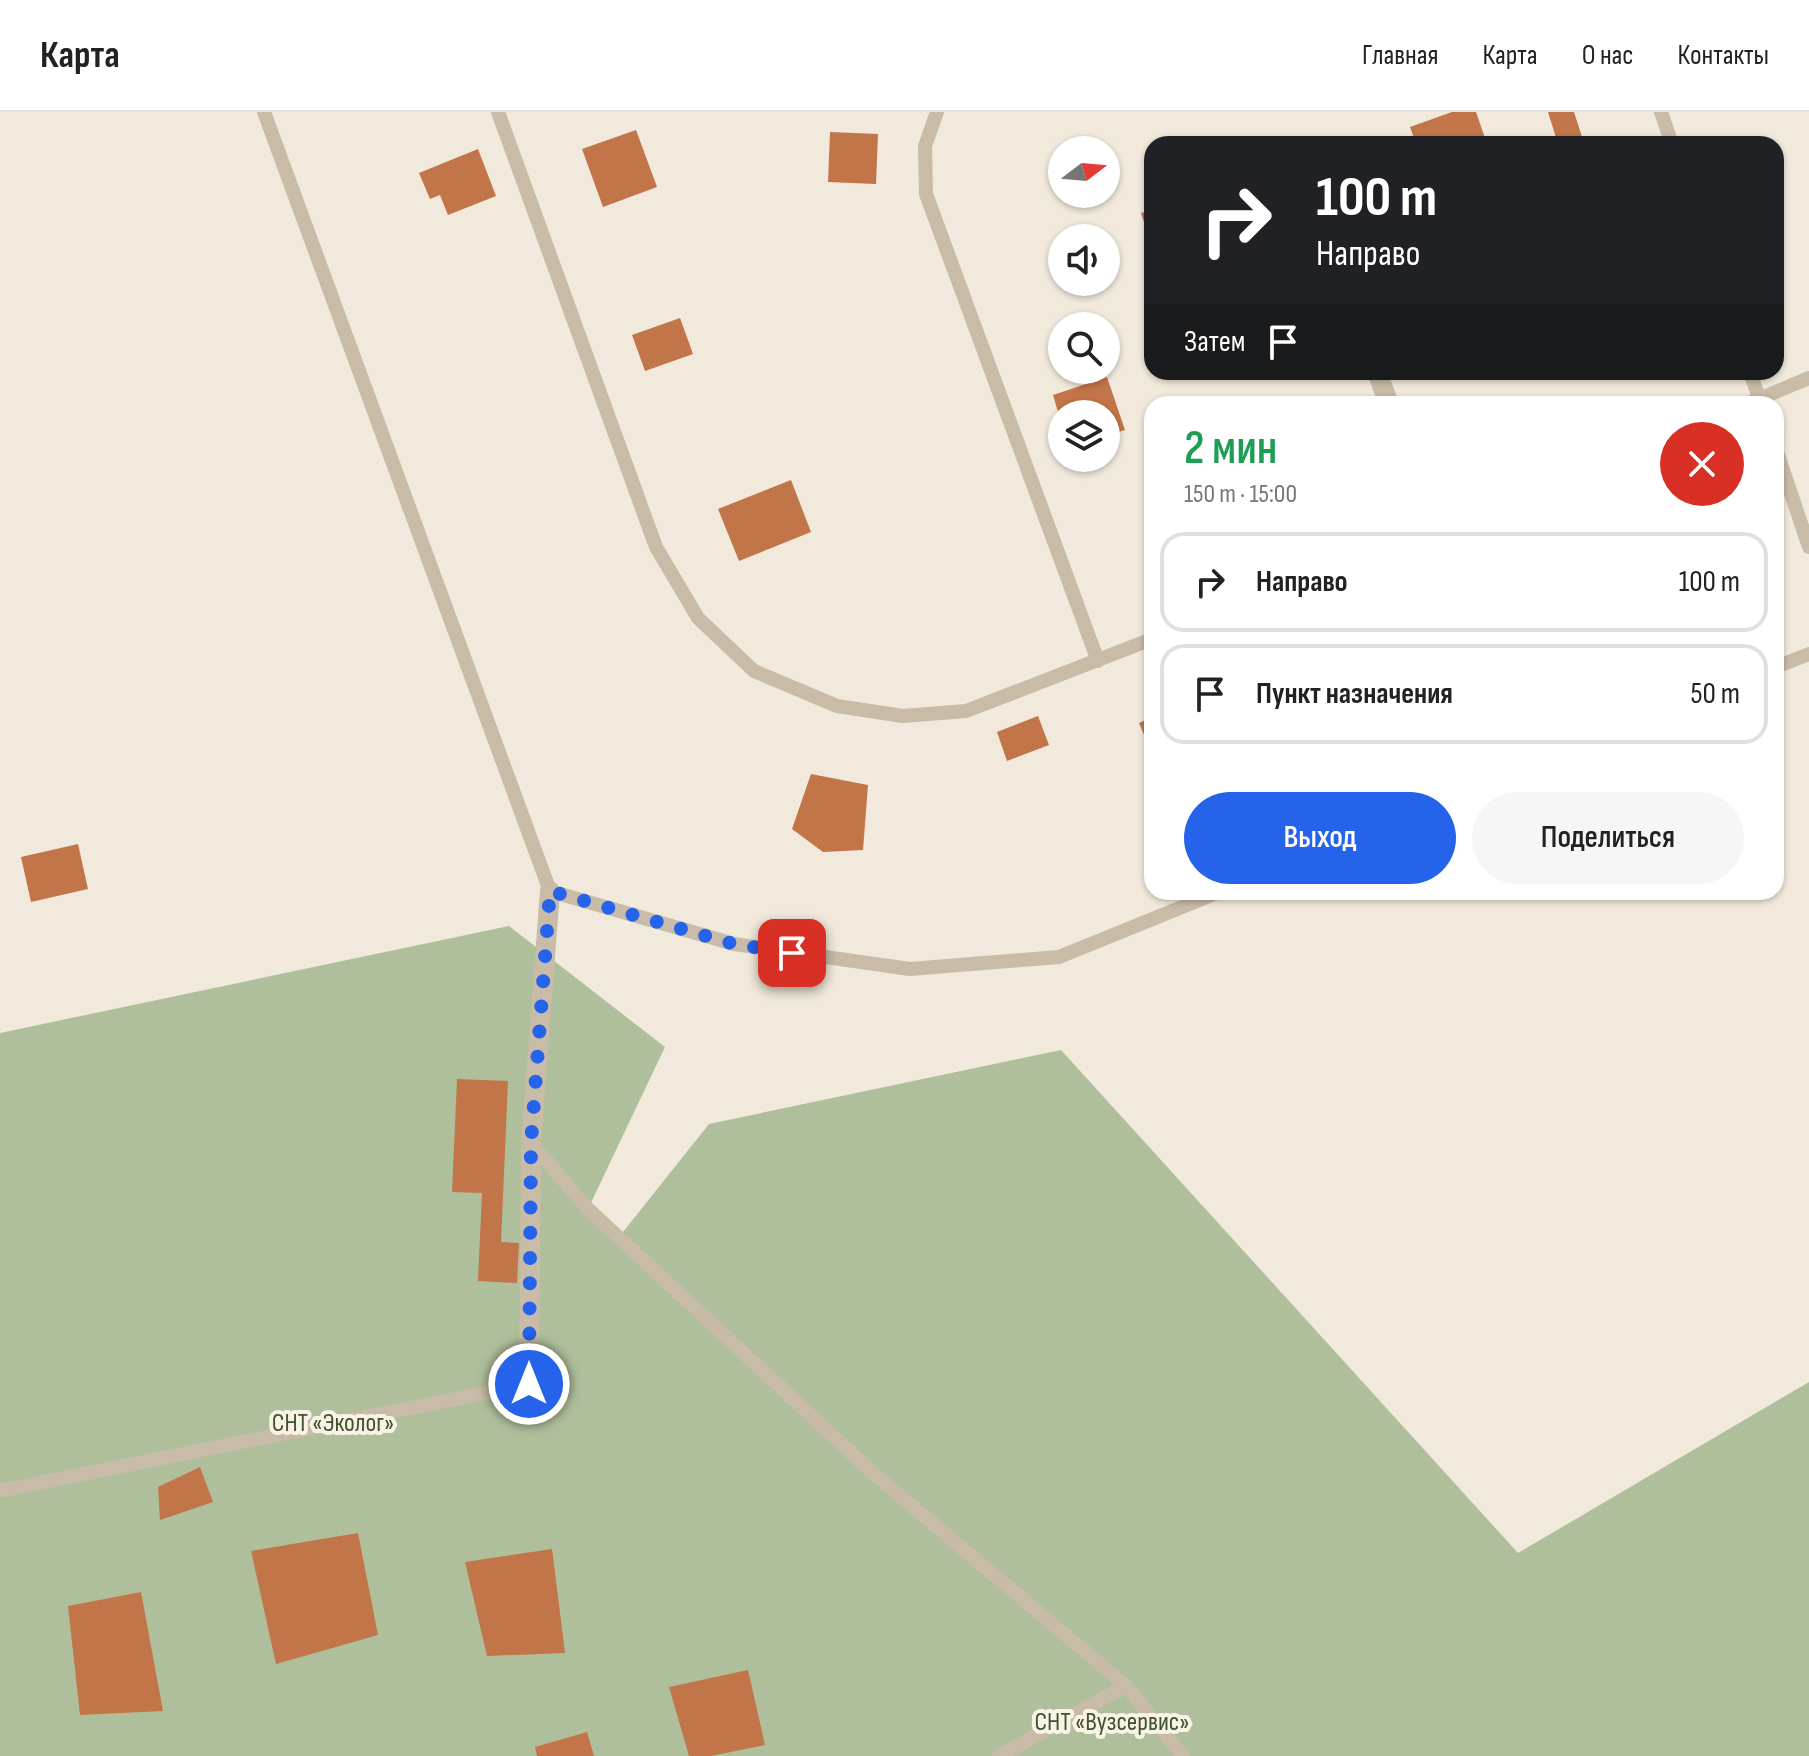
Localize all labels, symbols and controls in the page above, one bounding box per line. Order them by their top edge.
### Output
text: Карта [40,33,120,78]
text: Главная [1362,39,1438,72]
text: Карта [1482,39,1538,72]
text: О нас [1582,39,1634,72]
text: Контакты [1678,39,1769,72]
north arrow [1048,136,1120,208]
map controls [1048,136,1120,472]
text: 100 m [1316,165,1437,232]
icon: right [1184,168,1288,272]
button: sound [1048,224,1120,296]
text: Направо [1316,233,1420,276]
button: search [1048,312,1120,384]
icon: arrive [1261,320,1305,364]
text: Затем [1184,324,1245,360]
button: layers [1048,400,1120,472]
text: 2 мин [1184,420,1277,477]
button: close [1660,422,1744,506]
text: 150 m · 15:00 [1184,479,1297,510]
icon: right [1188,560,1232,604]
text: Направо [1256,564,1348,600]
text: 100 m [1679,564,1740,600]
icon: arrive [1188,672,1232,716]
text: Пункт назначения [1256,676,1453,712]
text: 50 m [1691,676,1740,712]
button: Выход [1184,792,1456,884]
button: Поделиться [1472,792,1744,884]
pin [758,919,826,987]
icon: arrive [770,931,814,975]
position arrow [487,1342,571,1426]
park label: СНТ «Эколог» [272,1408,394,1439]
park label: СНТ «Вузсервис» [1035,1707,1190,1738]

